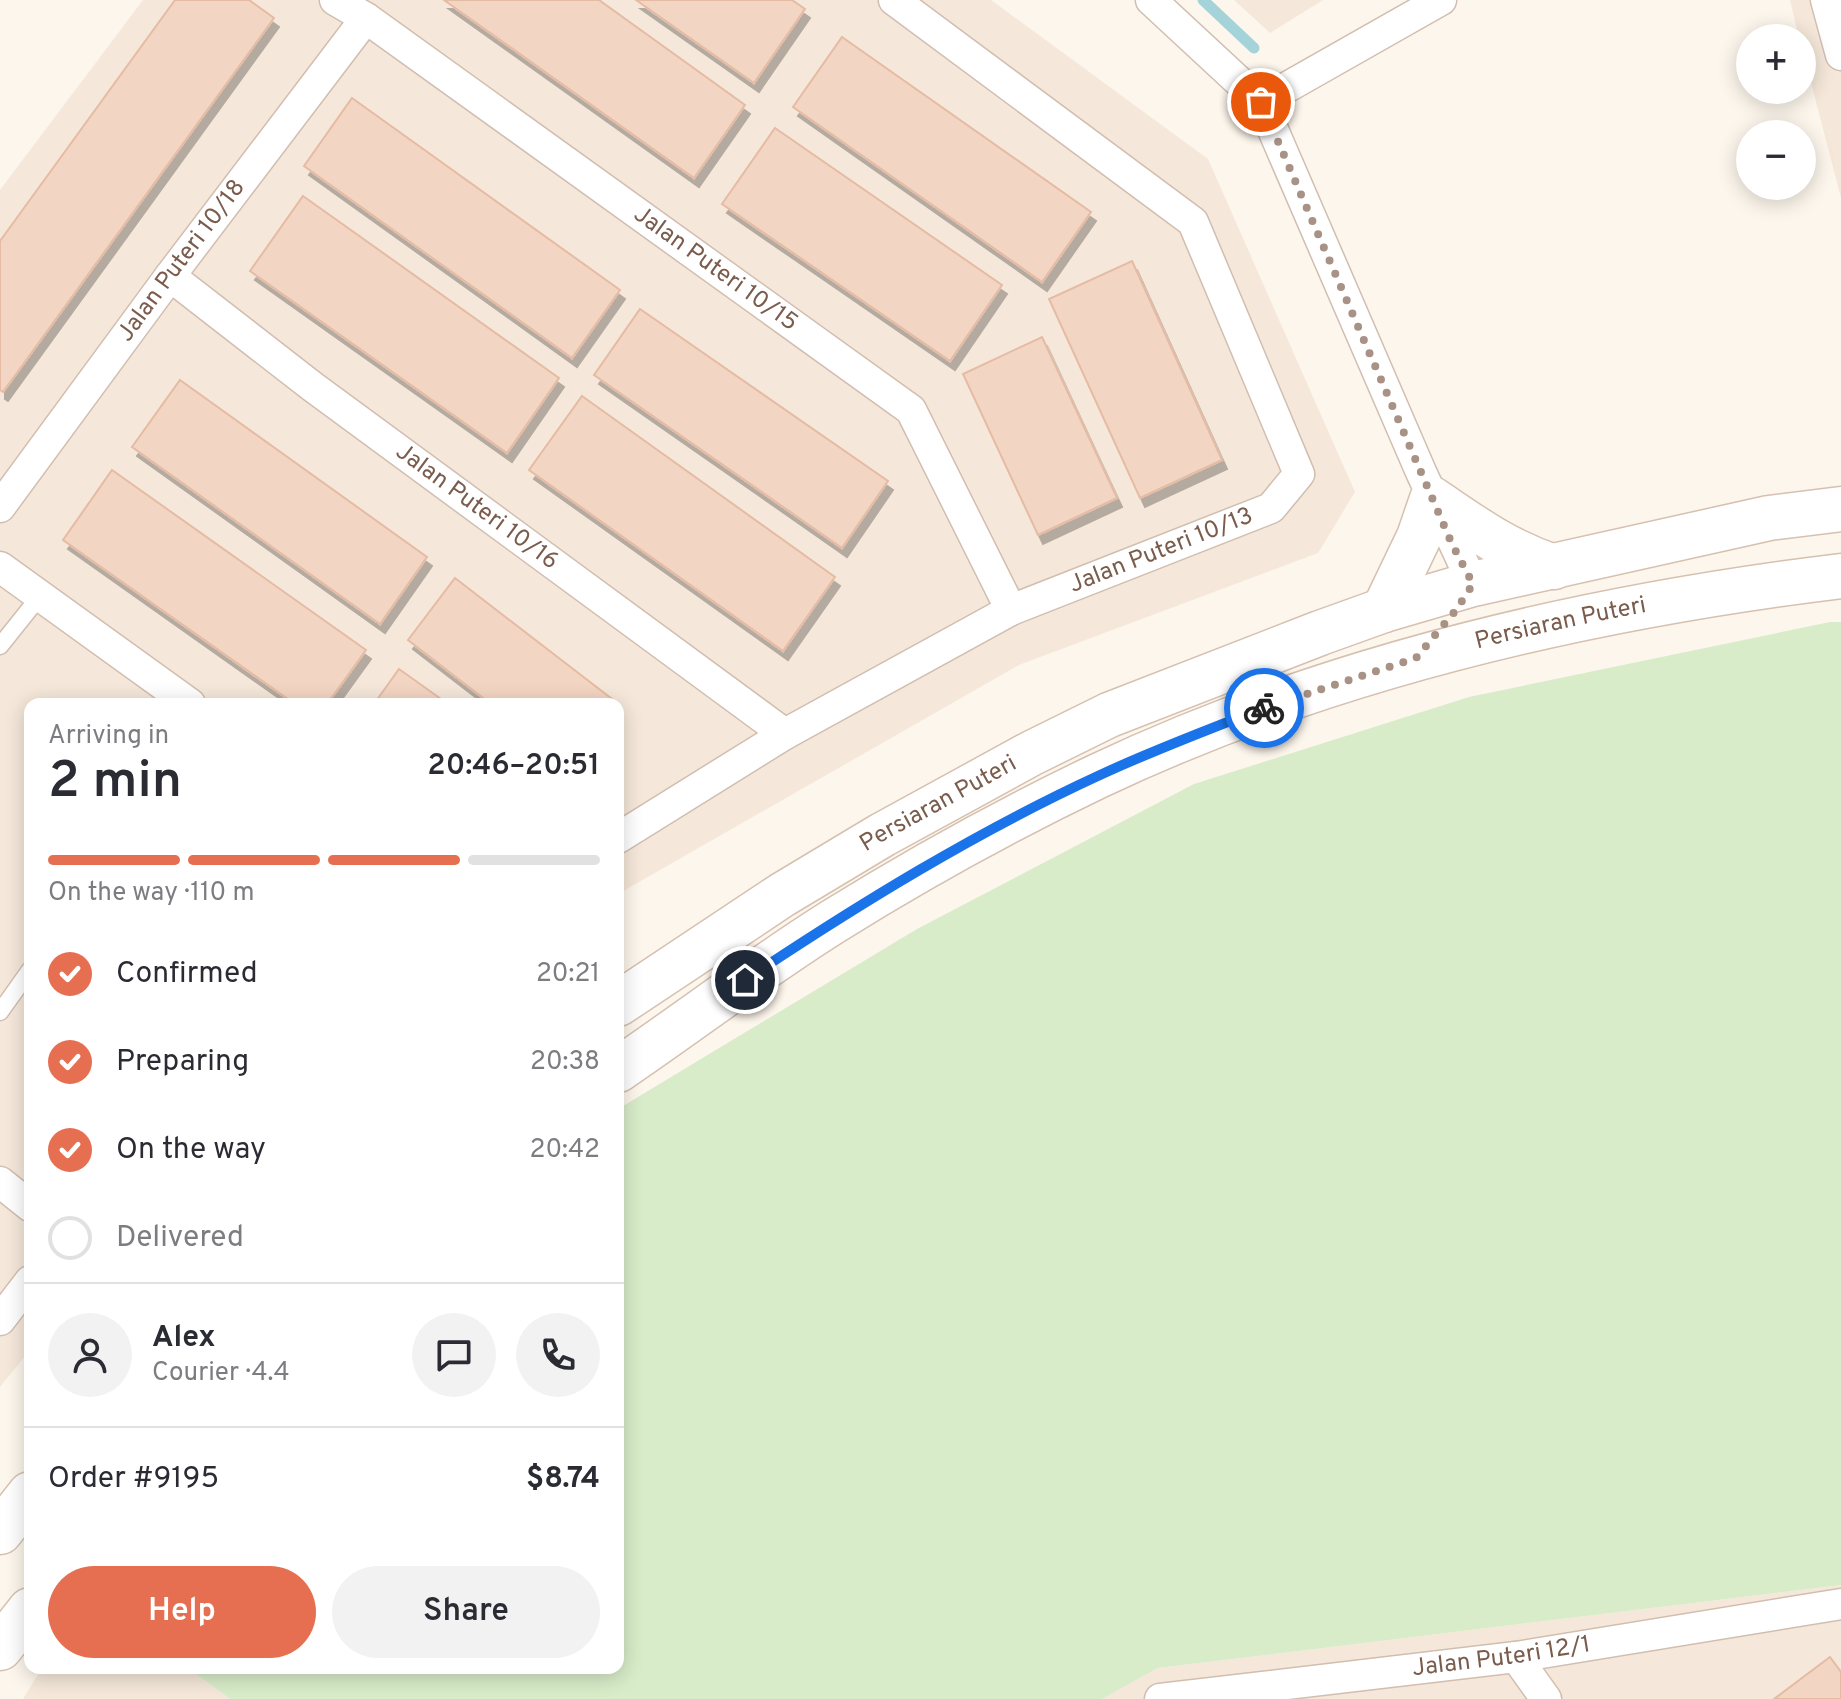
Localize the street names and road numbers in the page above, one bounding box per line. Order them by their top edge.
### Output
street label: Jalan Puteri 10/18 [111,174,253,348]
street label: Jalan Puteri 10/15 [627,200,803,338]
street label: Jalan Puteri 10/16 [389,437,564,577]
street label: Jalan Puteri 10/13 [1065,501,1258,601]
street label: Persiaran Puteri [1472,591,1649,657]
street label: Persiaran Puteri [855,749,1022,860]
street label: Jalan Puteri 12/1 [1411,1630,1593,1684]

